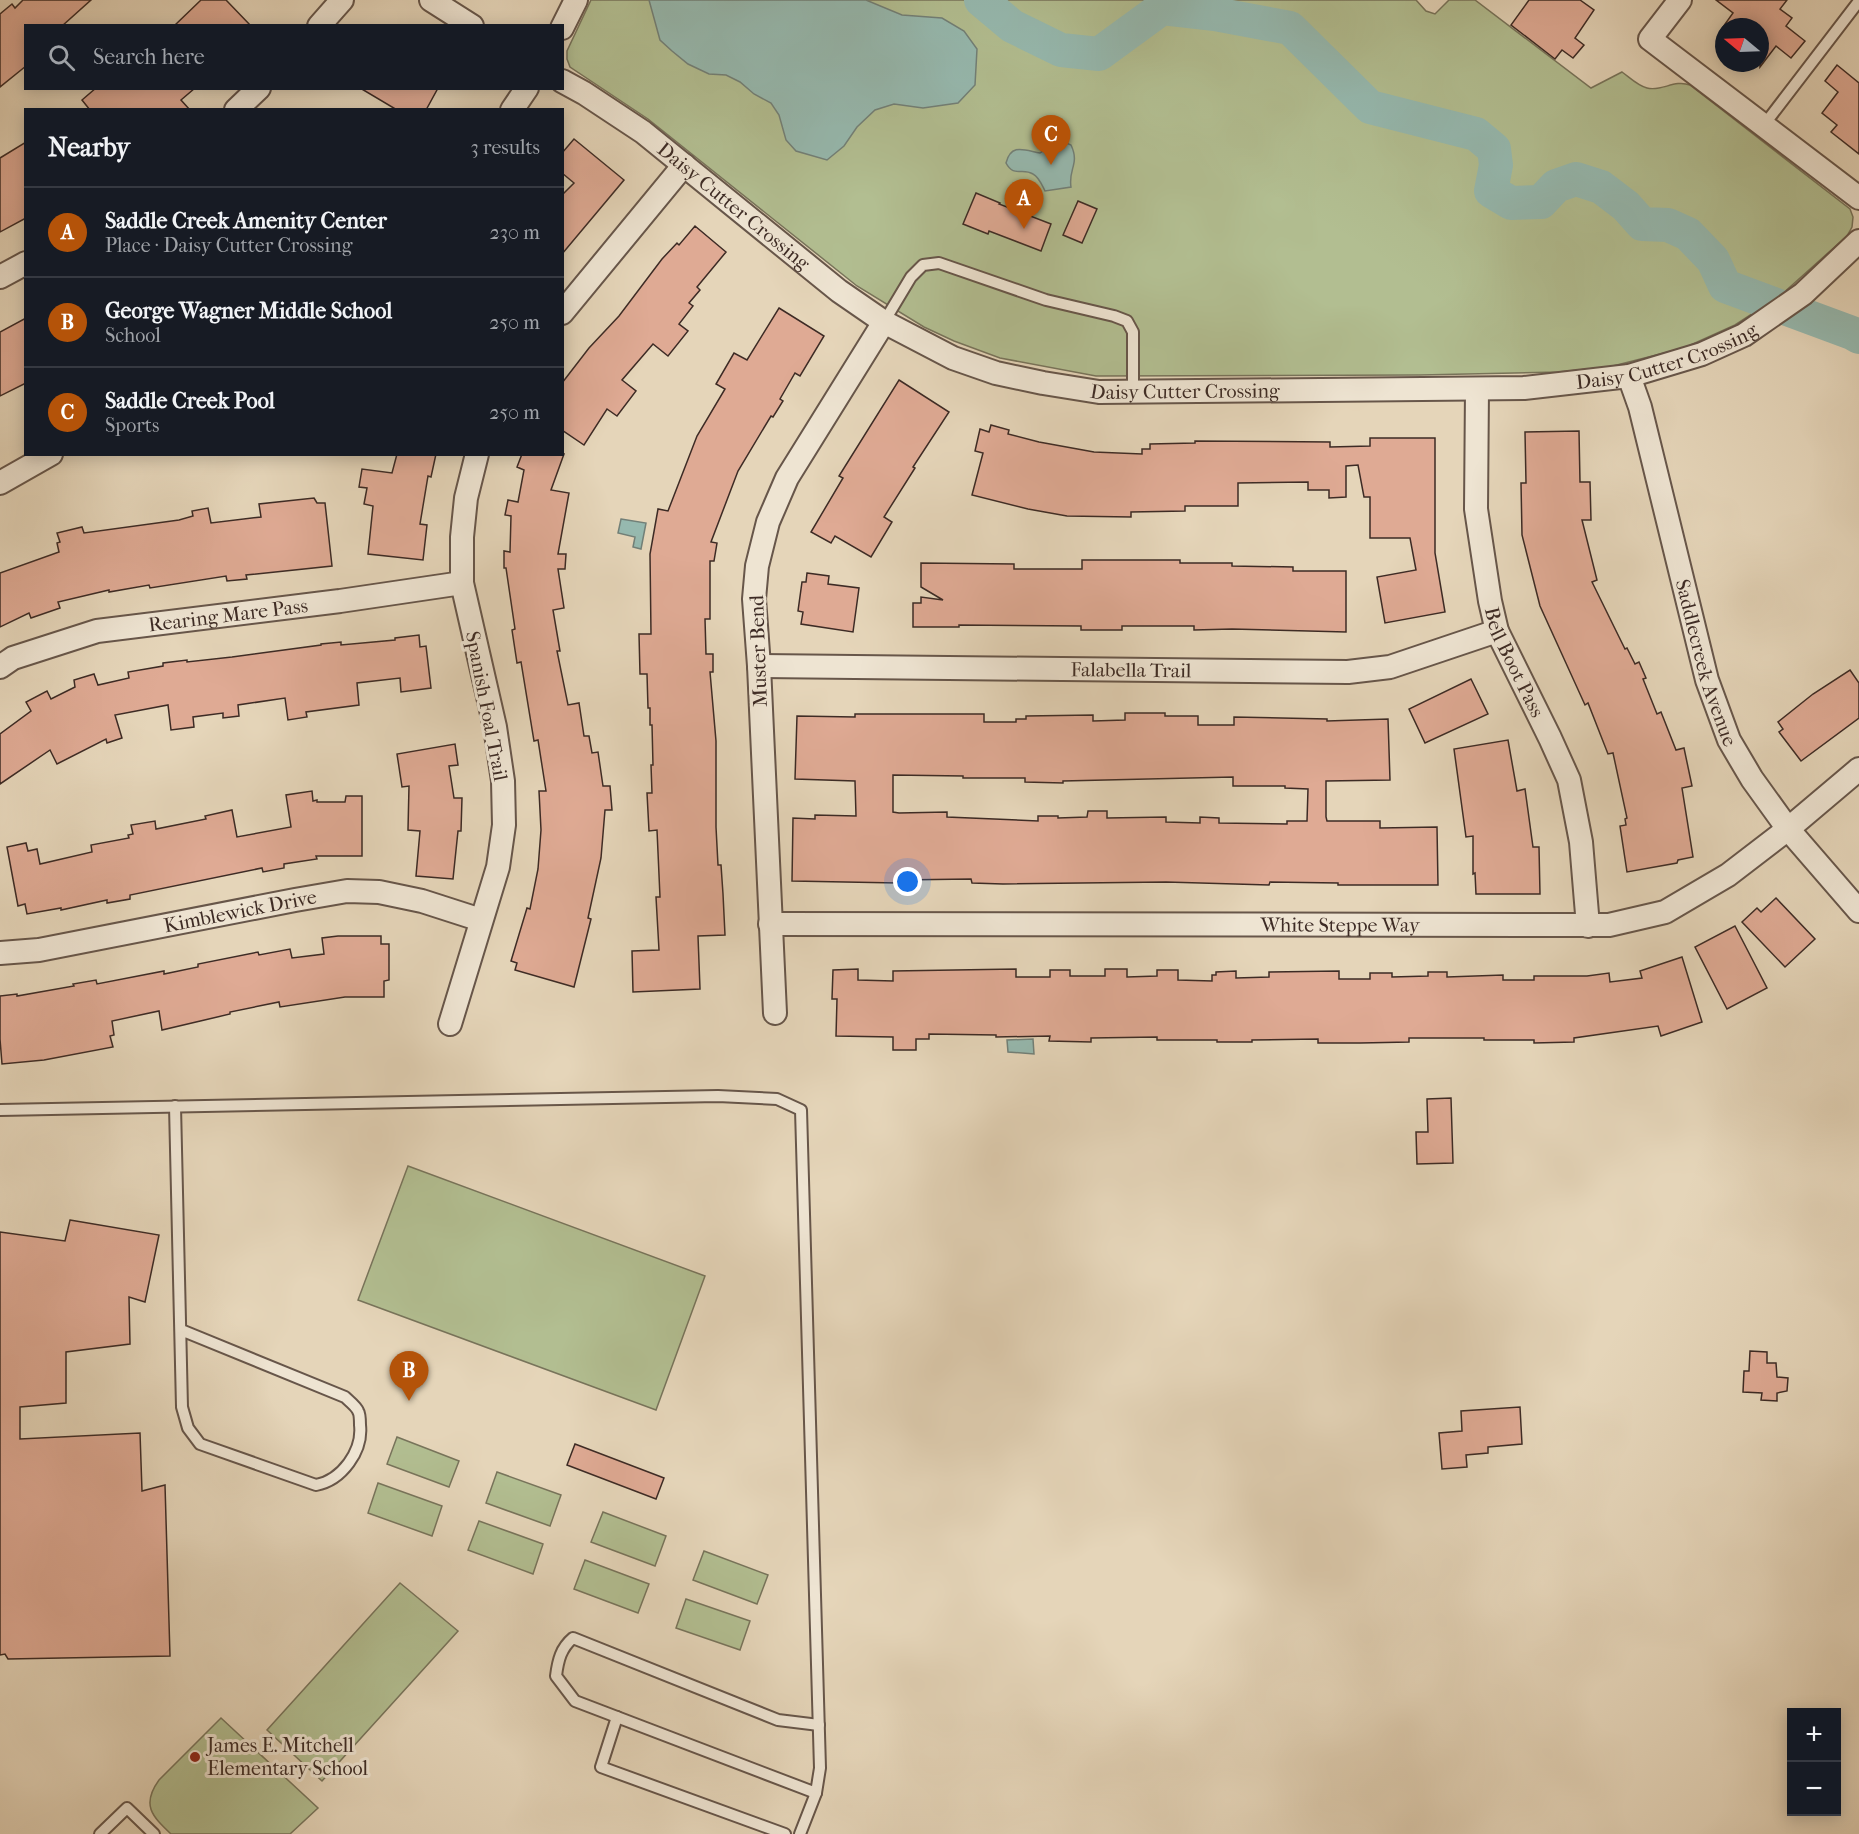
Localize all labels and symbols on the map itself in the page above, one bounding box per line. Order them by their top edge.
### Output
north arrow [1715,18,1769,72]
pin: C [1032,116,1070,165]
street label: Daisy Cutter Crossing [653,138,815,275]
pin: A [1004,180,1044,229]
street label: Daisy Cutter Crossing [1575,318,1762,394]
street label: Daisy Cutter Crossing [1089,379,1280,405]
street label: Saddlecreek Avenue [1671,577,1741,751]
street label: Rearing Mare Pass [147,594,309,637]
street label: Muster Bend [745,594,772,707]
street label: Bell Boot Pass [1480,605,1549,721]
street label: Spanish Foal Trail [461,629,512,783]
street label: Falabella Trail [1070,658,1192,682]
your location [893,867,922,896]
street label: Kimblewick Drive [162,885,319,937]
street label: White Steppe Way [1259,914,1421,937]
pin: B [390,1352,428,1401]
place label: James E. Mitchell Elementary School [205,1734,369,1780]
marker: James E. Mitchell Elementary School [188,1750,202,1764]

